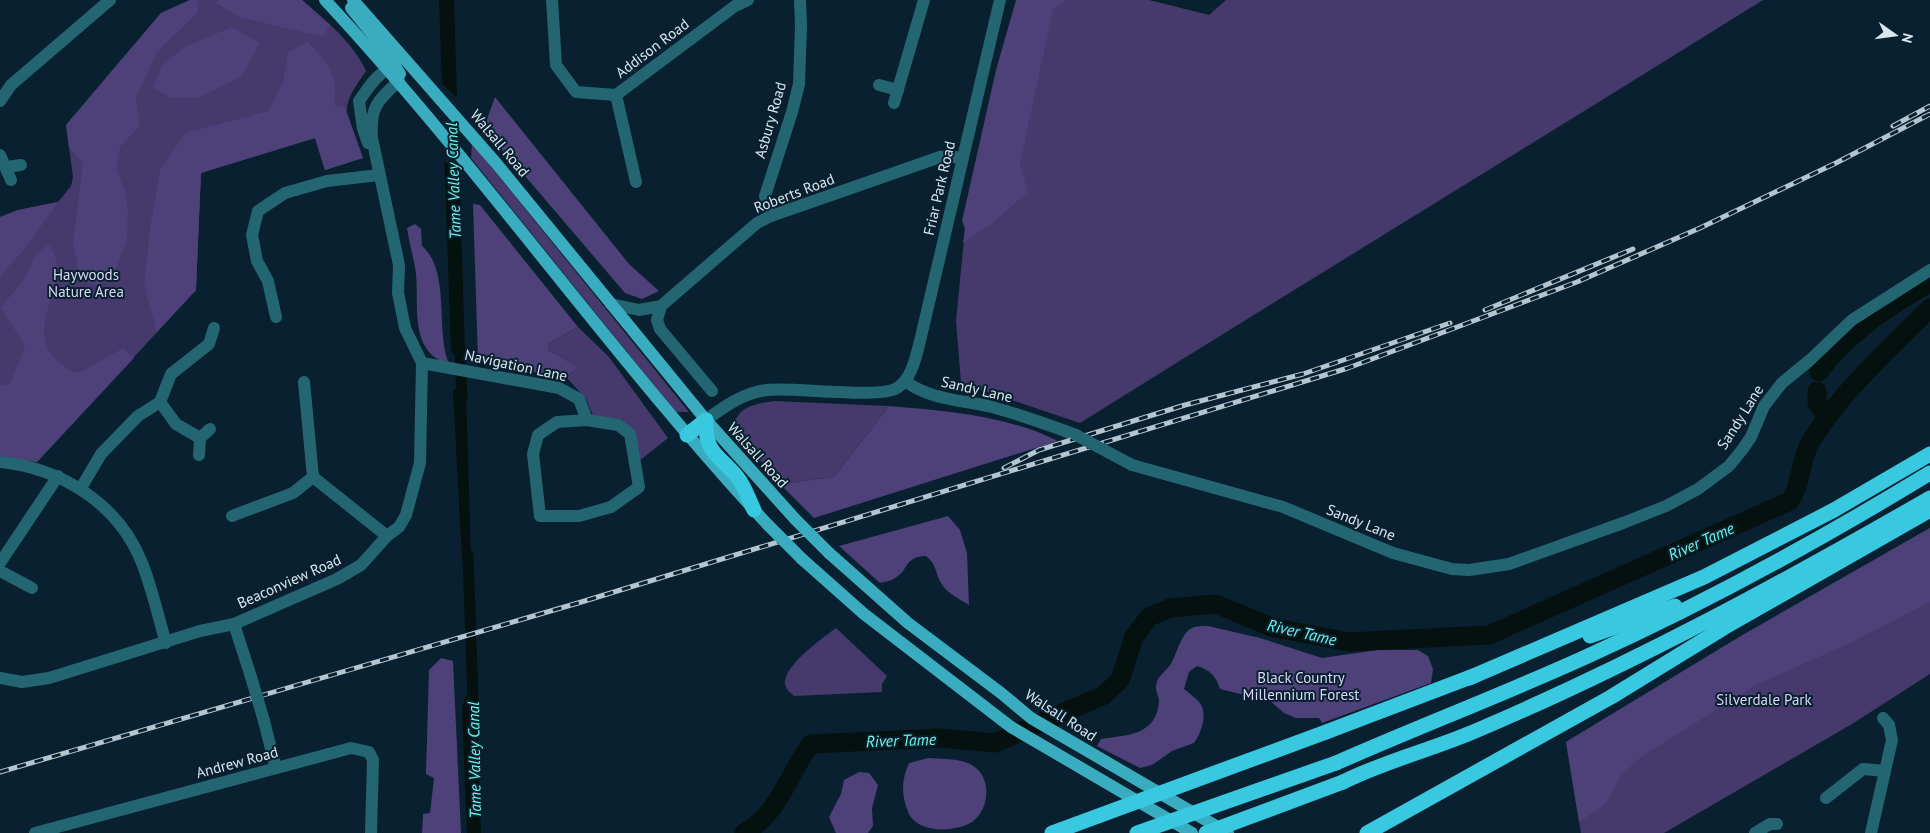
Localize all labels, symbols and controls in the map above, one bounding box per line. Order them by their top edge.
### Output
north arrow [1870,10,1920,60]
street label: Addison Road [611,14,693,82]
text: N [1898,32,1917,45]
street label: Asbury Road [750,80,790,160]
street label: Walsall Road [466,106,534,180]
water label: Tame Valley Canal [441,121,465,240]
street label: Friar Park Road [919,139,959,237]
street label: Roberts Road [751,169,837,217]
park label: Haywoods Nature Area [48,265,124,301]
street label: Navigation Lane [463,345,569,385]
street label: Sandy Lane [939,372,1015,406]
street label: Sandy Lane [1713,381,1767,453]
street label: Walsall Road [724,418,792,492]
street label: Sandy Lane [1324,500,1398,544]
water label: River Tame [1665,517,1738,564]
street label: Beaconview Road [234,550,344,612]
water label: River Tame [1265,614,1339,650]
park label: Black Country Millennium Forest [1243,668,1359,704]
street label: Walsall Road [1021,685,1101,745]
park label: Silverdale Park [1716,690,1812,709]
water label: Tame Valley Canal [463,701,485,819]
water label: River Tame [865,729,937,751]
street label: Andrew Road [194,742,280,782]

